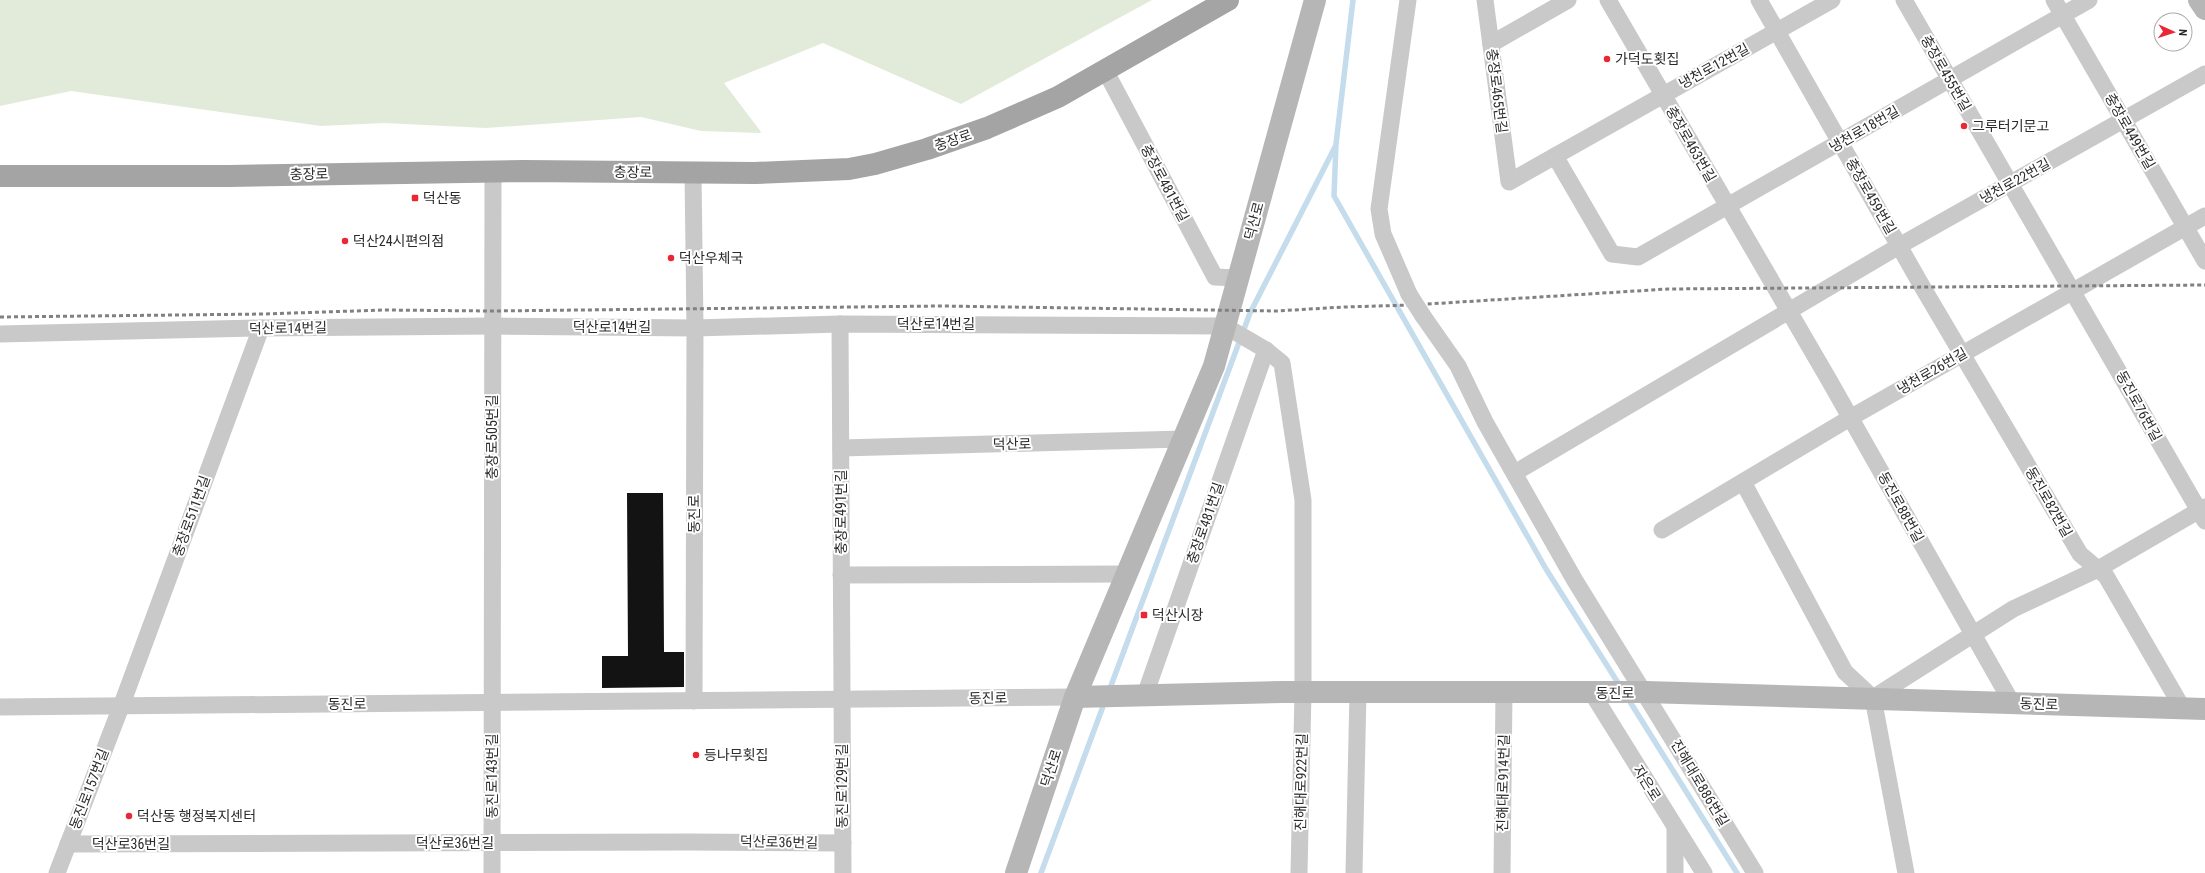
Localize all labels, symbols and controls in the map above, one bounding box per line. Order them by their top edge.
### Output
north arrow [2153,12,2193,52]
text: N [2176,29,2189,36]
street label: 충장로455번길 [1918,32,1974,114]
street label: 냉천로12번길 [1676,40,1752,92]
street label: 충장로465번길 [1484,48,1510,134]
place label: 가덕도횟집 [1615,51,1679,67]
marker: 가덕도횟집 [1602,54,1612,64]
street label: 충장로449번길 [2102,90,2158,172]
street label: 충장로463번길 [1663,103,1719,185]
street label: 냉천로18번길 [1826,103,1902,155]
place label: 그루터기문고 [1972,118,2049,134]
marker: 그루터기문고 [1959,121,1969,131]
street label: 충장로 [932,126,974,154]
street label: 충장로481번길 [1138,142,1192,224]
street label: 충장로459번길 [1843,155,1899,237]
street label: 냉천로22번길 [1977,155,2053,207]
street label: 충장로 [614,164,653,180]
street label: 충장로 [290,166,329,182]
place label: 덕산동 [423,190,462,206]
marker: 덕산동 [410,193,420,203]
street label: 덕산로 [1241,200,1267,242]
place label: 덕산24시편의점 [353,233,444,249]
marker: 덕산24시편의점 [340,236,350,246]
place label: 덕산우체국 [679,250,744,266]
marker: 덕산우체국 [666,253,676,263]
street label: 덕산로14번길 [897,316,975,332]
street label: 덕산로14번길 [249,319,327,337]
street label: 덕산로14번길 [573,319,651,335]
street label: 냉천로26번길 [1894,345,1970,397]
street label: 동진로76번길 [2113,368,2165,444]
street label: 충장로505번길 [484,394,500,480]
street label: 덕산로 [993,436,1032,452]
street label: 동진로82번길 [2023,464,2075,540]
street label: 충장로491번길 [833,469,849,555]
street label: 동진로88번길 [1875,469,1927,545]
street label: 충장로511번길 [169,473,213,559]
street label: 충장로481번길 [1184,480,1226,566]
street label: 동진로 [686,495,702,533]
place label: 덕산시장 [1152,607,1204,623]
marker: 덕산시장 [1139,610,1149,620]
street label: 동진로 [1596,685,1634,701]
street label: 동진로 [969,690,1008,706]
street label: 동진로 [2019,695,2059,713]
street label: 동진로 [328,696,366,712]
street label: 동진로143번길 [484,733,500,819]
street label: 진해대로922번길 [1292,733,1310,831]
street label: 진해대로914번길 [1494,734,1512,832]
street label: 진해대로886번길 [1668,737,1732,829]
street label: 동진로129번길 [834,743,850,829]
street label: 동진로157번길 [66,746,112,832]
place label: 등나무횟집 [704,747,768,763]
street label: 덕산로 [1037,747,1065,789]
marker: 등나무횟집 [691,750,701,760]
street label: 자은로 [1630,762,1664,804]
place label: 덕산동 행정복지센터 [137,808,256,824]
marker: 덕산동 행정복지센터 [124,811,134,821]
street label: 덕산로36번길 [740,833,818,851]
street label: 덕산로36번길 [416,835,494,851]
street label: 덕산로36번길 [92,836,170,852]

